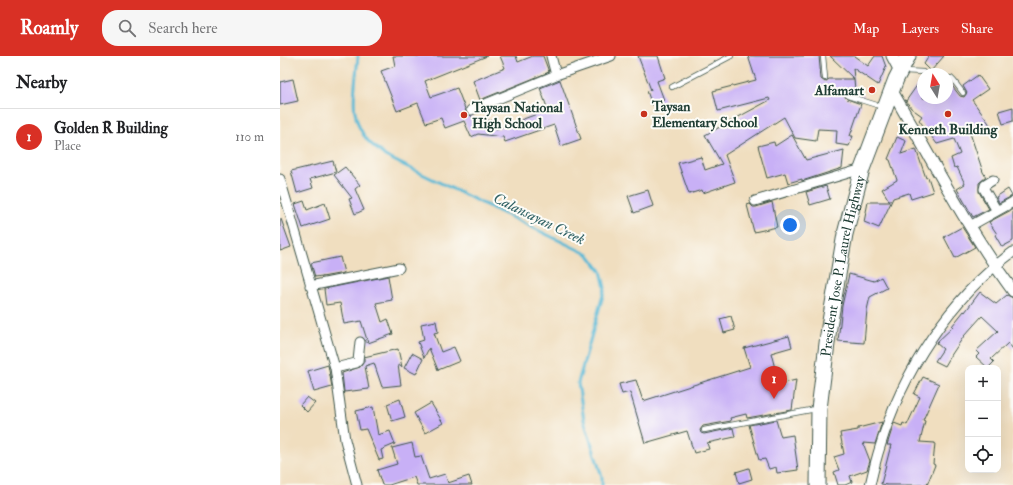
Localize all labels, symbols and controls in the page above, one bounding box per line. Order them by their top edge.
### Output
search box [102,10,382,46]
text: Roamly [20,16,78,40]
icon: search [116,17,138,39]
text: Search here [148,19,218,38]
text: Map [853,20,879,37]
text: Layers [901,20,939,37]
text: Share [961,20,993,37]
north arrow [917,68,953,104]
text: Nearby [16,72,67,93]
place label: Alfamart [814,82,864,99]
marker: Alfamart [867,85,877,95]
place label: Taysan Elementary School [651,98,758,132]
place label: Taysan National High School [471,99,563,133]
marker: Taysan Elementary School [639,109,649,119]
marker: Kenneth Building [943,109,953,119]
marker: Taysan National High School [459,110,469,120]
text: Golden R Building [54,119,168,138]
place label: Kenneth Building [899,121,999,139]
text: 1 [27,129,31,145]
text: 110 m [235,129,264,145]
text: Place [54,138,81,154]
street label: President Jose P. Laurel Highway [817,173,870,358]
water label: Calansayan Creek [490,189,588,249]
your location [780,215,800,235]
map controls [965,365,1001,473]
button: + [965,365,1001,401]
pin: 1 [761,366,787,399]
button: − [965,401,1001,437]
button: locate [965,437,1001,473]

